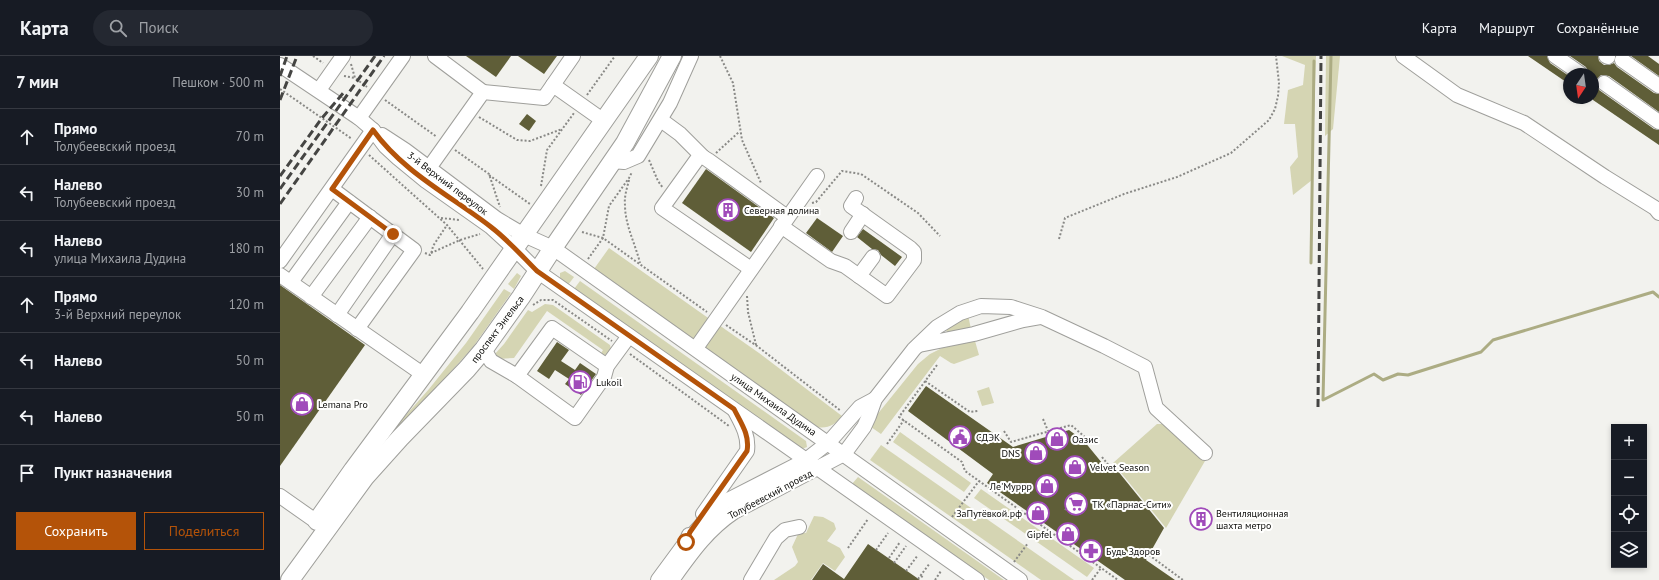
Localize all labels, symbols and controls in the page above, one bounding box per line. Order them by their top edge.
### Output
search box [93,10,373,46]
text: Карта [20,16,69,40]
icon: search [107,17,129,39]
text: Поиск [139,18,179,37]
text: Карта [1422,19,1457,37]
text: Маршрут [1479,19,1534,37]
text: Сохранённые [1556,19,1639,37]
north arrow [1563,68,1599,104]
text: 7 мин [16,71,59,93]
text: Пешком · 500 m [172,74,264,91]
text: Прямо [54,119,97,138]
icon: ahead [16,126,38,148]
text: 70 m [236,128,264,145]
text: Толубеевский проезд [54,138,176,155]
street label: 3-й Верхний переулок [405,149,491,218]
text: Налево [54,175,102,194]
icon: left [16,182,38,204]
text: 30 m [236,184,264,201]
text: Толубеевский проезд [54,194,176,211]
building icon: Северная долина [715,197,741,223]
place label: Северная долина [744,204,819,217]
route end [384,225,402,243]
text: Налево [54,231,102,250]
icon: left [16,238,38,260]
text: 180 m [229,240,264,257]
text: улица Михаила Дудина [54,250,186,267]
text: Прямо [54,287,97,306]
street label: проспект Энгельса [468,293,527,365]
icon: ahead [16,294,38,316]
text: 120 m [229,296,264,313]
text: 3-й Верхний переулок [54,306,181,323]
icon: left [16,350,38,372]
text: Налево [54,351,102,370]
text: 50 m [236,352,264,369]
fuel station icon: Lukoil [567,369,593,395]
street label: улица Михаила Дудина [728,370,819,439]
place label: Lukoil [596,376,622,389]
shop icon: Lemana Pro [289,391,315,417]
place label: Lemana Pro [318,398,368,411]
icon: left [16,406,38,428]
text: Налево [54,407,102,426]
text: 50 m [236,408,264,425]
public building icon: СДЭК [947,424,973,450]
map controls [1611,424,1647,568]
button: + [1611,424,1647,460]
shop icon: Оазис [1044,426,1070,452]
place label: СДЭК [976,431,1000,444]
place label: Оазис [1072,433,1099,446]
shop icon: DNS [1023,440,1049,466]
place label: DNS [1001,447,1020,460]
shop icon: Velvet Season [1062,454,1088,480]
button: − [1611,460,1647,496]
place label: Velvet Season [1089,461,1149,474]
icon: arrive [16,462,38,484]
text: Пункт назначения [54,463,172,482]
street label: Толубеевский проезд [726,466,815,522]
shop icon: Ле'Муррр [1034,473,1060,499]
place label: Ле'Муррр [989,480,1032,493]
supermarket icon: ТК «Парнас-Сити» [1063,491,1089,517]
button: locate [1611,496,1647,532]
place label: ТК «Парнас-Сити» [1092,498,1172,511]
shop icon: ЗаПутёвкой.рф [1025,500,1051,526]
building icon: Вентиляционная шахта метро [1188,506,1214,532]
place label: ЗаПутёвкой.рф [956,507,1022,520]
place label: Вентиляционная шахта метро [1216,507,1289,532]
button: Сохранить [16,512,136,550]
button: Поделиться [144,512,264,550]
shop icon: Gipfel [1055,521,1081,547]
place label: Gipfel [1027,528,1052,541]
button: layers [1611,532,1647,568]
route start [677,533,695,551]
pharmacy icon: Будь Здоров [1078,538,1104,564]
place label: Будь Здоров [1106,545,1160,558]

